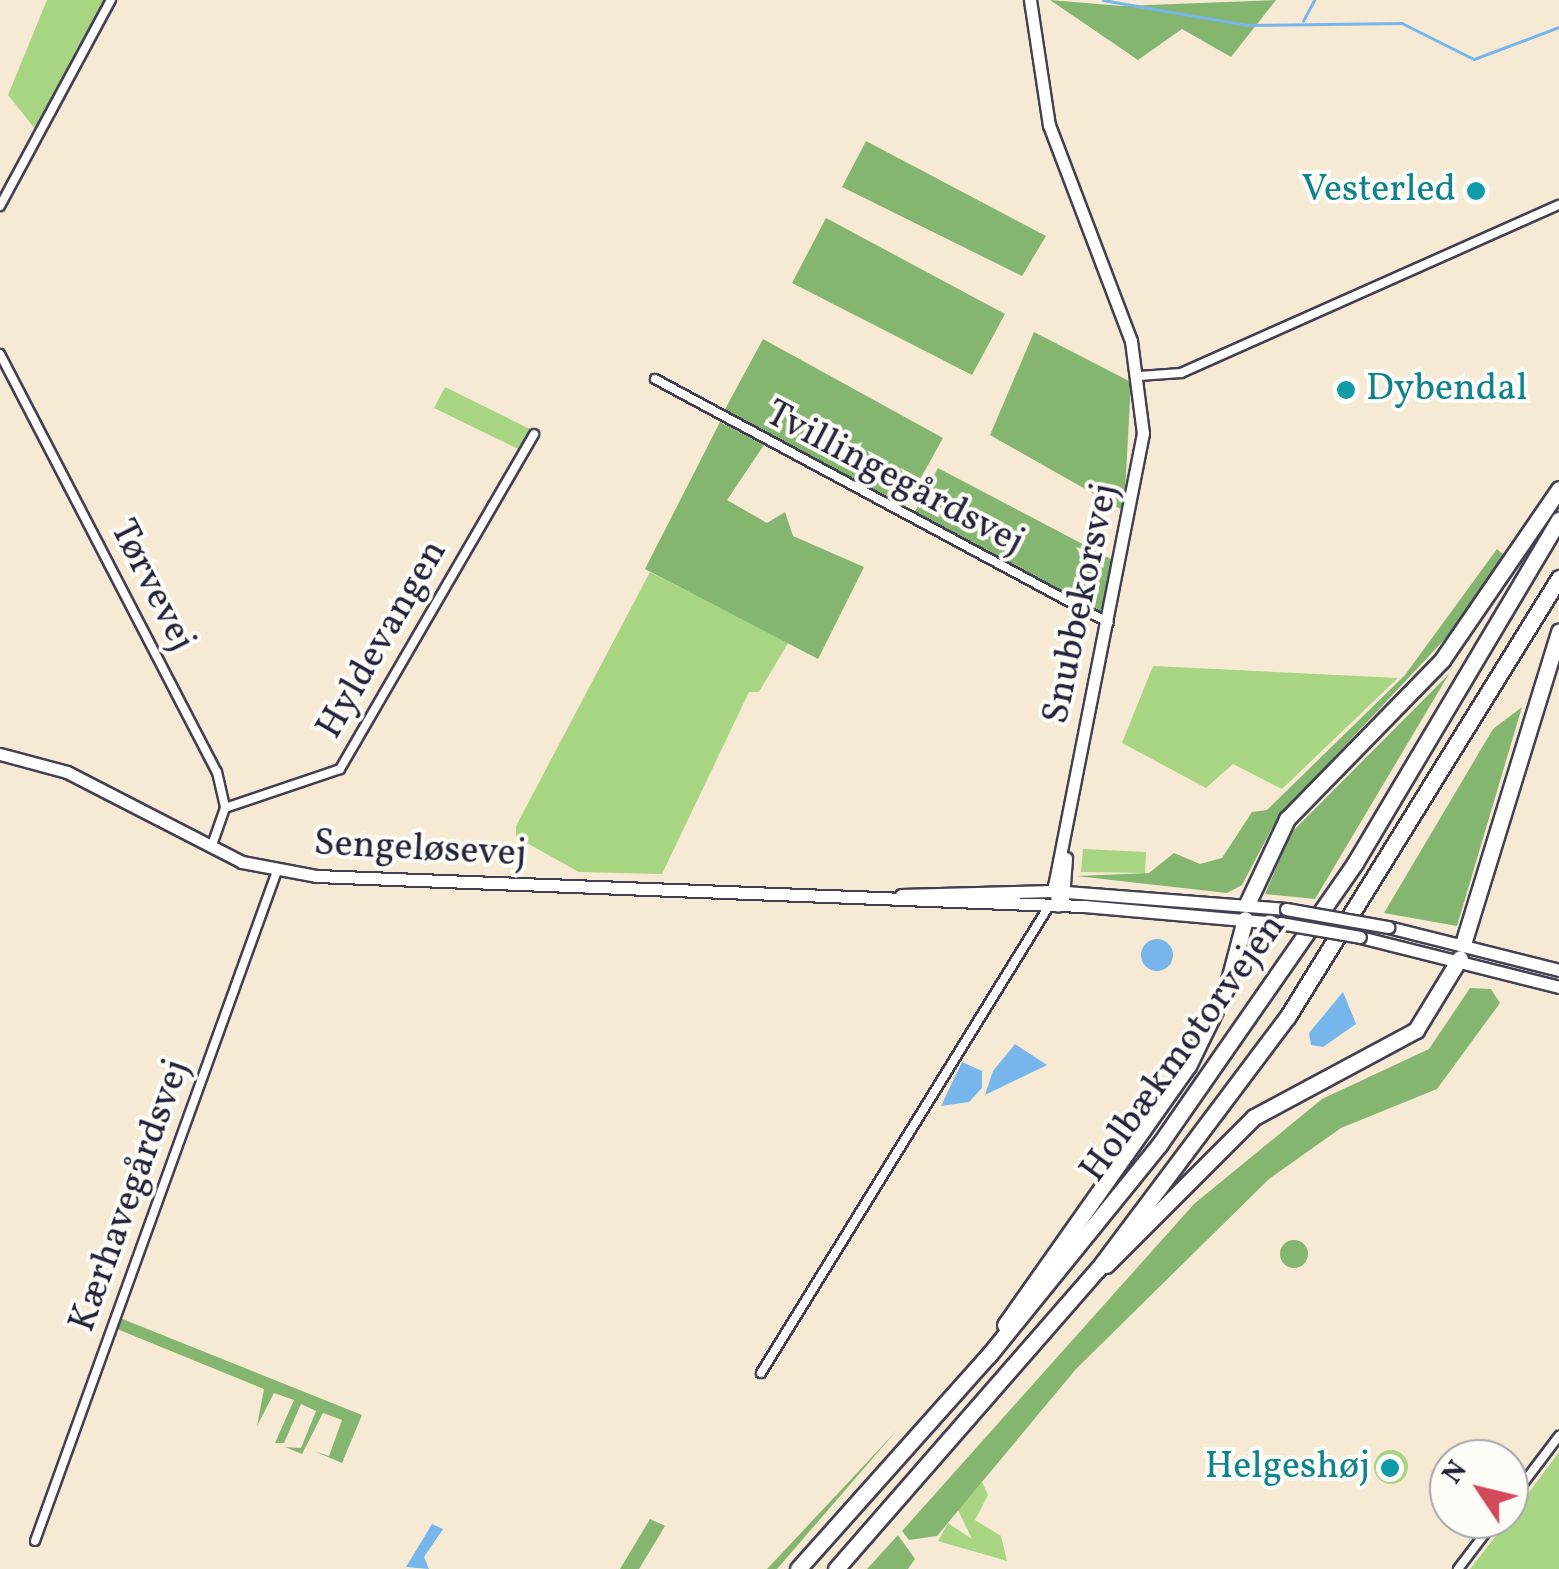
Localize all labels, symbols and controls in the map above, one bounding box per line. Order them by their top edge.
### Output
place label: Vesterled [1302,168,1456,214]
marker: Vesterled [1465,180,1487,202]
place label: Dybendal [1366,367,1527,413]
marker: Dybendal [1335,379,1357,401]
street label: Tvillingegårdsvej [757,392,1031,566]
street label: Snubbekorsvej [1034,480,1130,728]
street label: Tørvevej [99,513,203,659]
street label: Hyldevangen [308,533,458,747]
street label: Sengeløsevej [312,822,528,878]
street label: Holbækmotorvejen [1071,906,1297,1192]
street label: Kærhavegårdsvej [61,1054,201,1338]
north arrow [1429,1439,1529,1539]
place label: Helgeshøj [1205,1445,1370,1491]
text: N [1434,1453,1477,1492]
marker: Helgeshøj [1379,1457,1401,1479]

